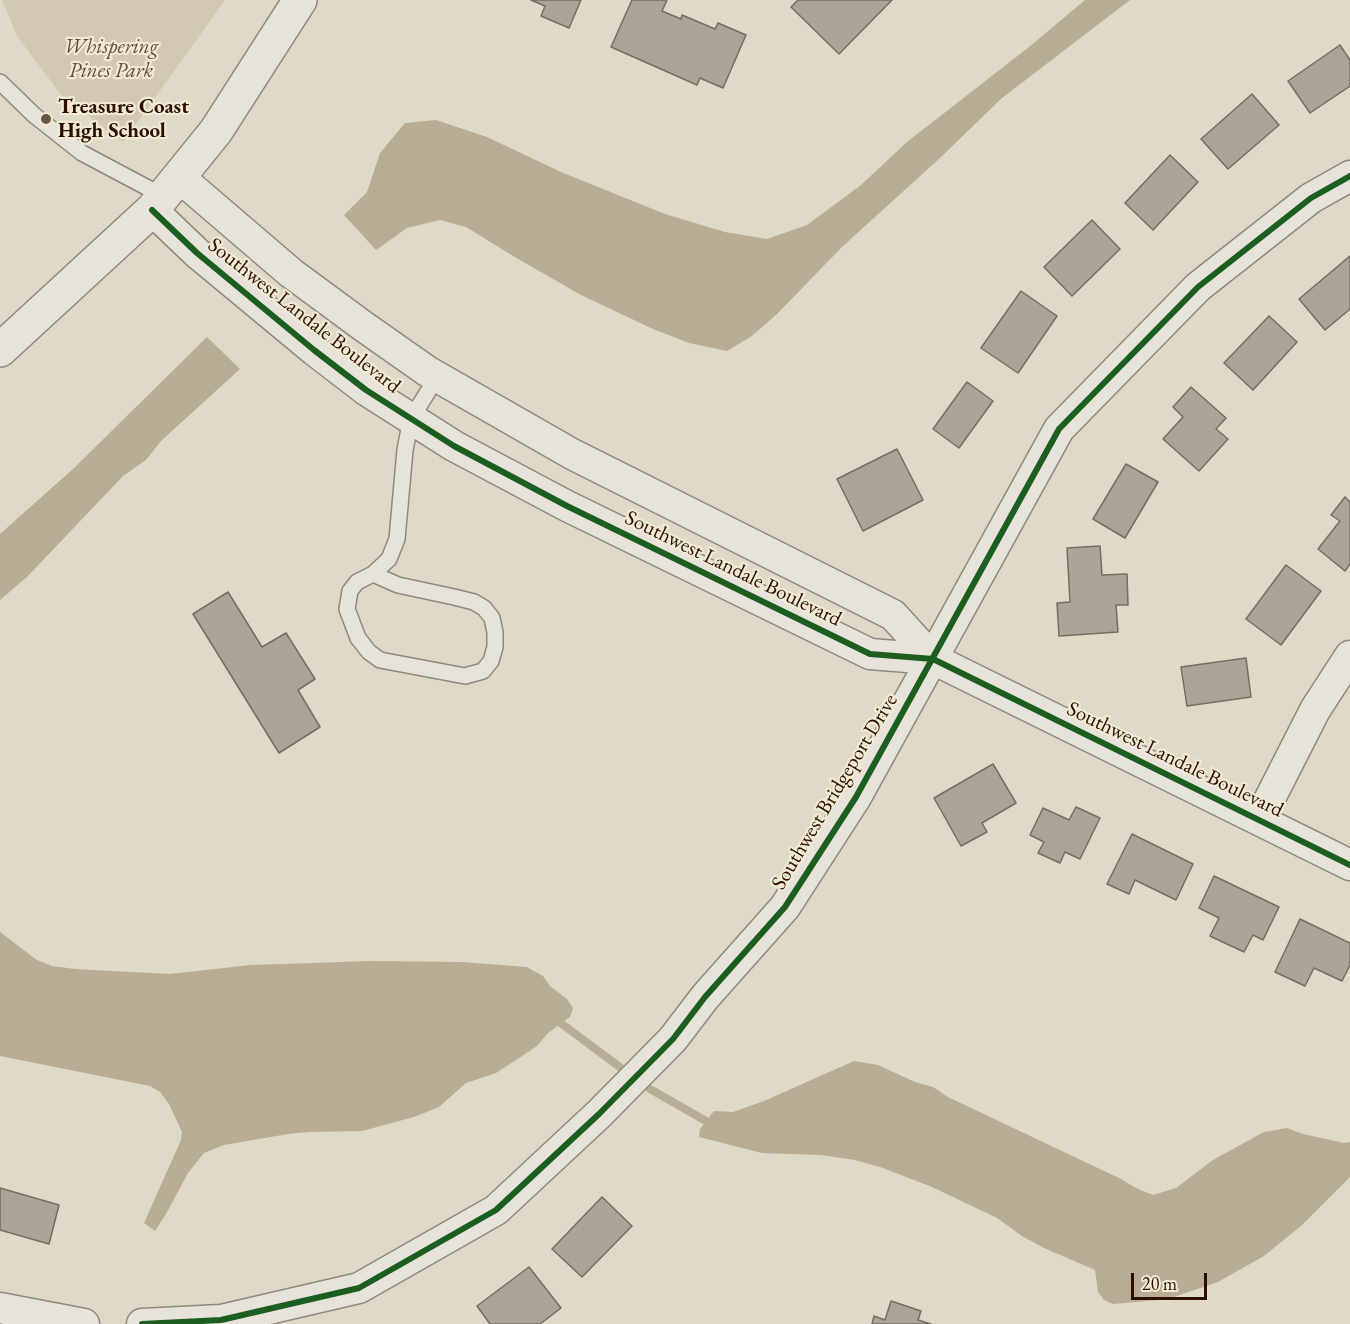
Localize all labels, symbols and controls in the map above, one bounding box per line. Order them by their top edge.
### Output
park label: Whispering Pines Park [64,34,158,84]
place label: Treasure Coast High School [58,94,189,144]
marker: Treasure Coast High School [39,112,53,126]
street label: Southwest Landale Boulevard [203,233,405,399]
street label: Southwest Landale Boulevard [621,506,845,632]
street label: Southwest Bridgeport Drive [766,689,904,895]
street label: Southwest Landale Boulevard [1063,697,1287,823]
scale bar [1134,1261,1210,1299]
text: 20 m [1142,1272,1177,1295]

